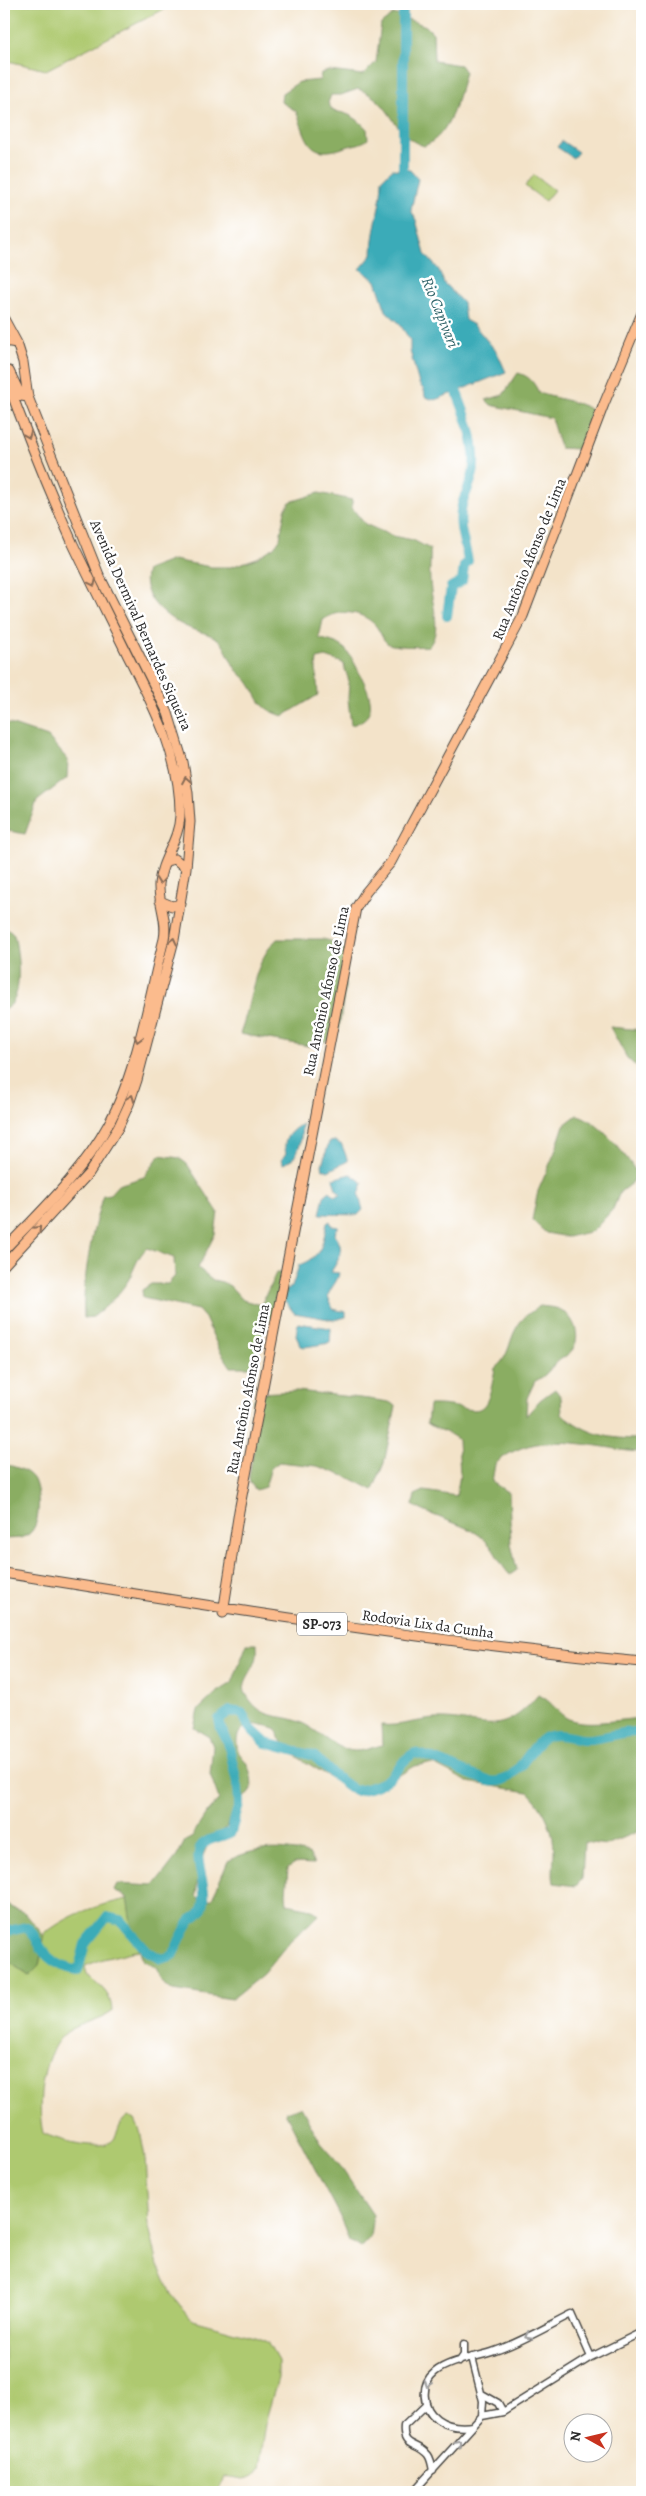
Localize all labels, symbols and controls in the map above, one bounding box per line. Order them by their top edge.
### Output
water label: Rio Capivari [416,274,464,351]
one-way arrow [22,430,32,438]
street label: Rua Antônio Afonso de Lima [487,475,571,643]
street label: Avenida Dermival Bernardes Siqueira [85,515,197,734]
one-way arrow [86,578,96,587]
one-way arrow [182,776,192,785]
one-way arrow [155,878,166,886]
street label: Rua Antônio Afonso de Lima [298,904,354,1078]
one-way arrow [167,937,178,946]
one-way arrow [134,1035,144,1043]
one-way arrow [124,1094,135,1103]
one-way arrow [32,1226,41,1235]
street label: Rua Antônio Afonso de Lima [222,1302,274,1476]
street label: Rodovia Lix da Cunha [361,1605,495,1643]
road number: SP-073 [297,1612,347,1636]
one-way arrow [525,2330,534,2340]
one-way arrow [424,2379,434,2388]
north arrow [564,2414,614,2464]
text: N [566,2430,586,2443]
one-way arrow [452,2440,461,2449]

